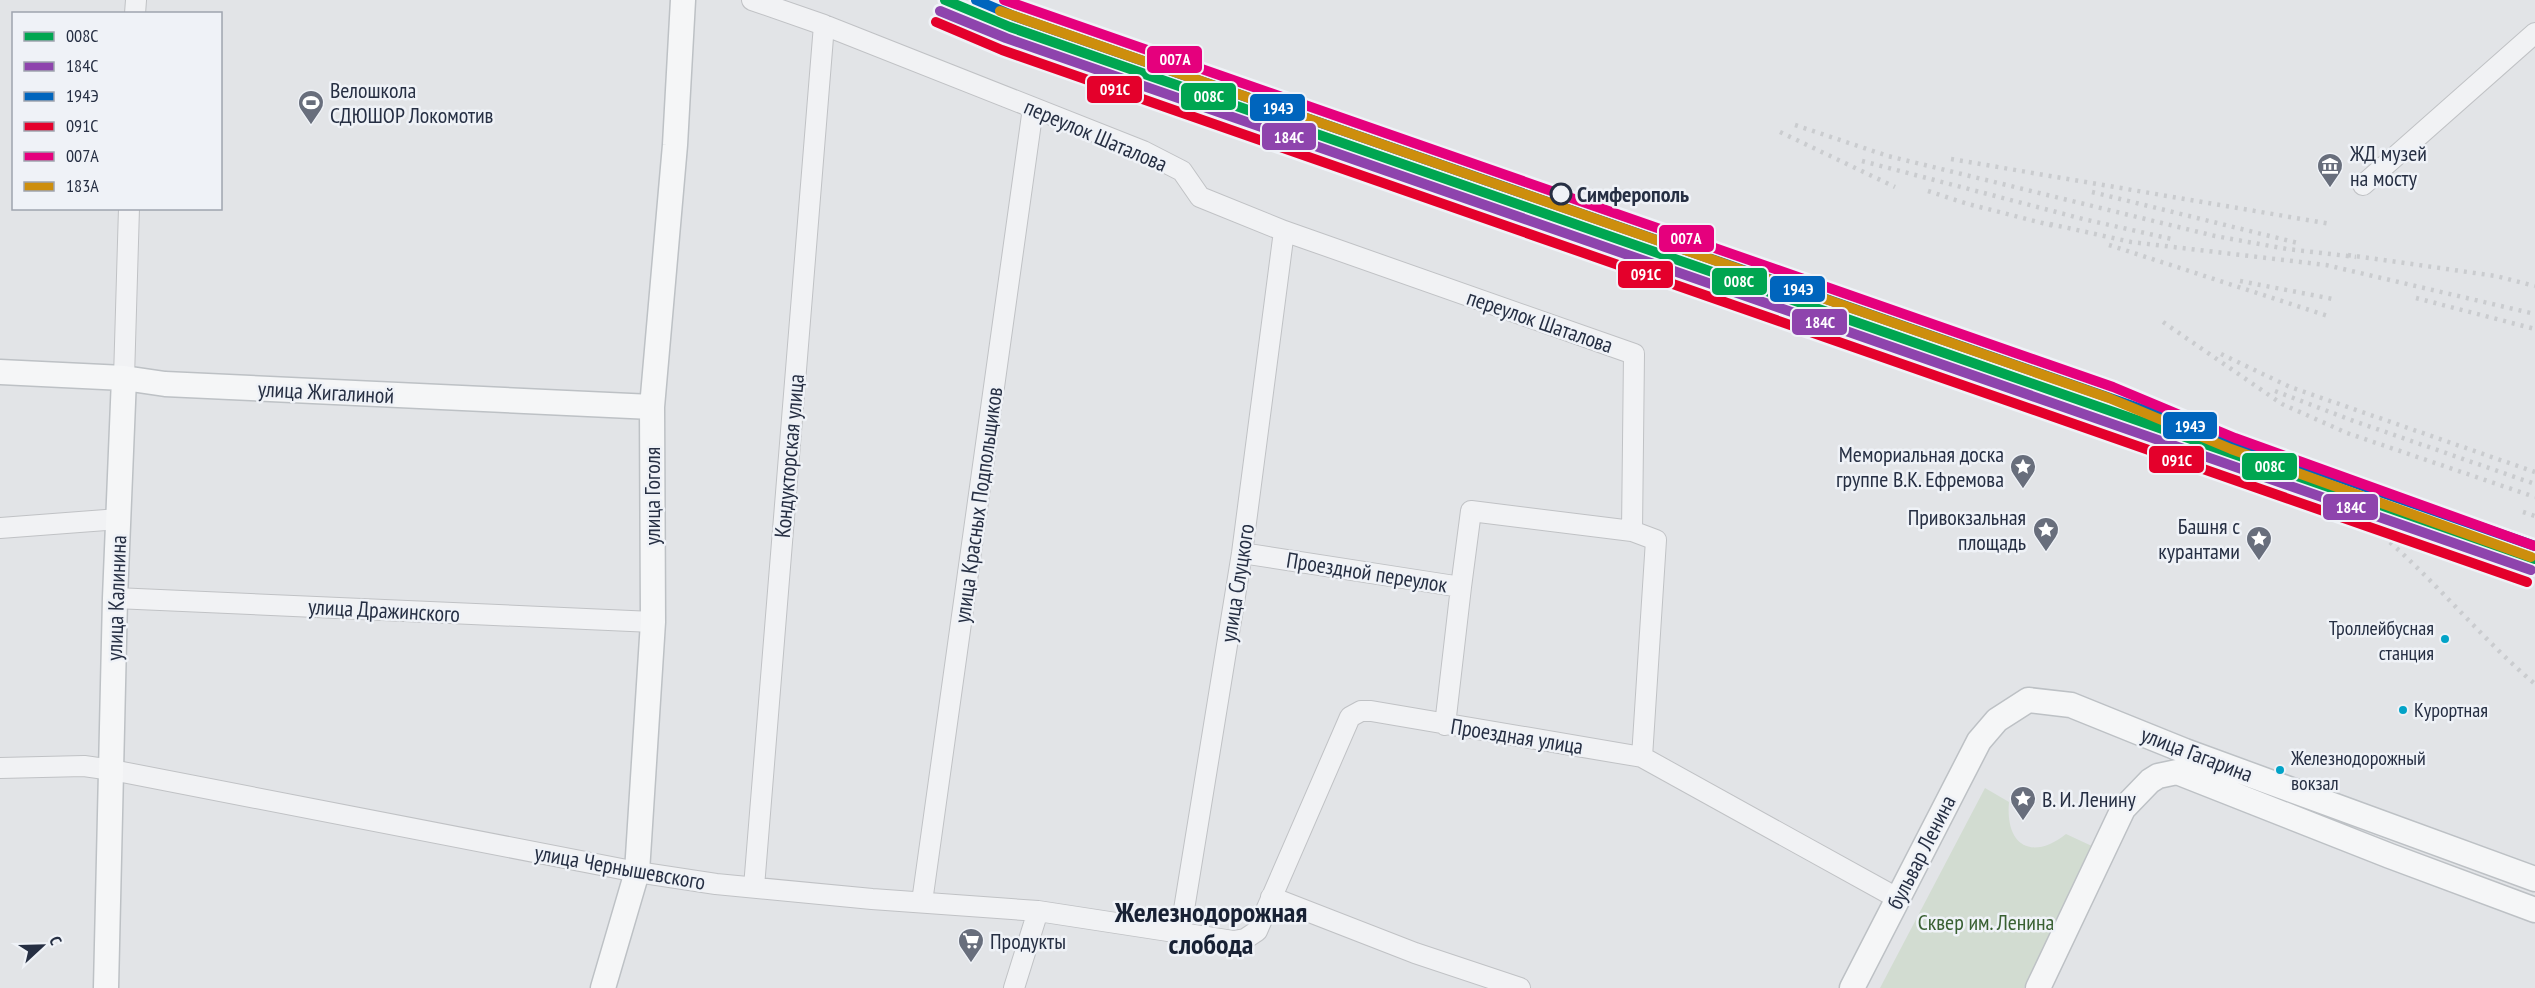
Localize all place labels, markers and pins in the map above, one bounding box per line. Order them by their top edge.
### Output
place label: Велошкола СДЮШОР Локомотив [330,76,494,129]
sports icon: Велошкола СДЮШОР Локомотив [296,88,326,126]
place label: ЖД музей на мосту [2349,139,2427,192]
museum icon: ЖД музей на мосту [2315,151,2345,189]
place label: Симферополь [1577,180,1689,208]
marker: Симферополь [1550,183,1572,205]
place label: Мемориальная доска группе В.К. Ефремова [1836,440,2004,493]
place icon: Мемориальная доска группе В.К. Ефремова [2008,452,2038,490]
place label: Привокзальная площадь [1908,503,2026,556]
place label: Башня с курантами [2158,512,2240,565]
place icon: Привокзальная площадь [2031,515,2061,553]
place icon: Башня с курантами [2244,524,2274,562]
place label: Троллейбусная станция [2329,615,2434,666]
marker: Троллейбусная станция [2439,633,2451,645]
place label: Курортная [2414,697,2488,723]
marker: Курортная [2397,704,2409,716]
place label: Железнодорожный вокзал [2290,745,2426,796]
marker: Железнодорожный вокзал [2274,764,2286,776]
place icon: В. И. Ленину [2008,784,2038,822]
place label: В. И. Ленину [2042,785,2136,813]
supermarket icon: Продукты [956,926,986,964]
place label: Продукты [990,927,1066,955]

